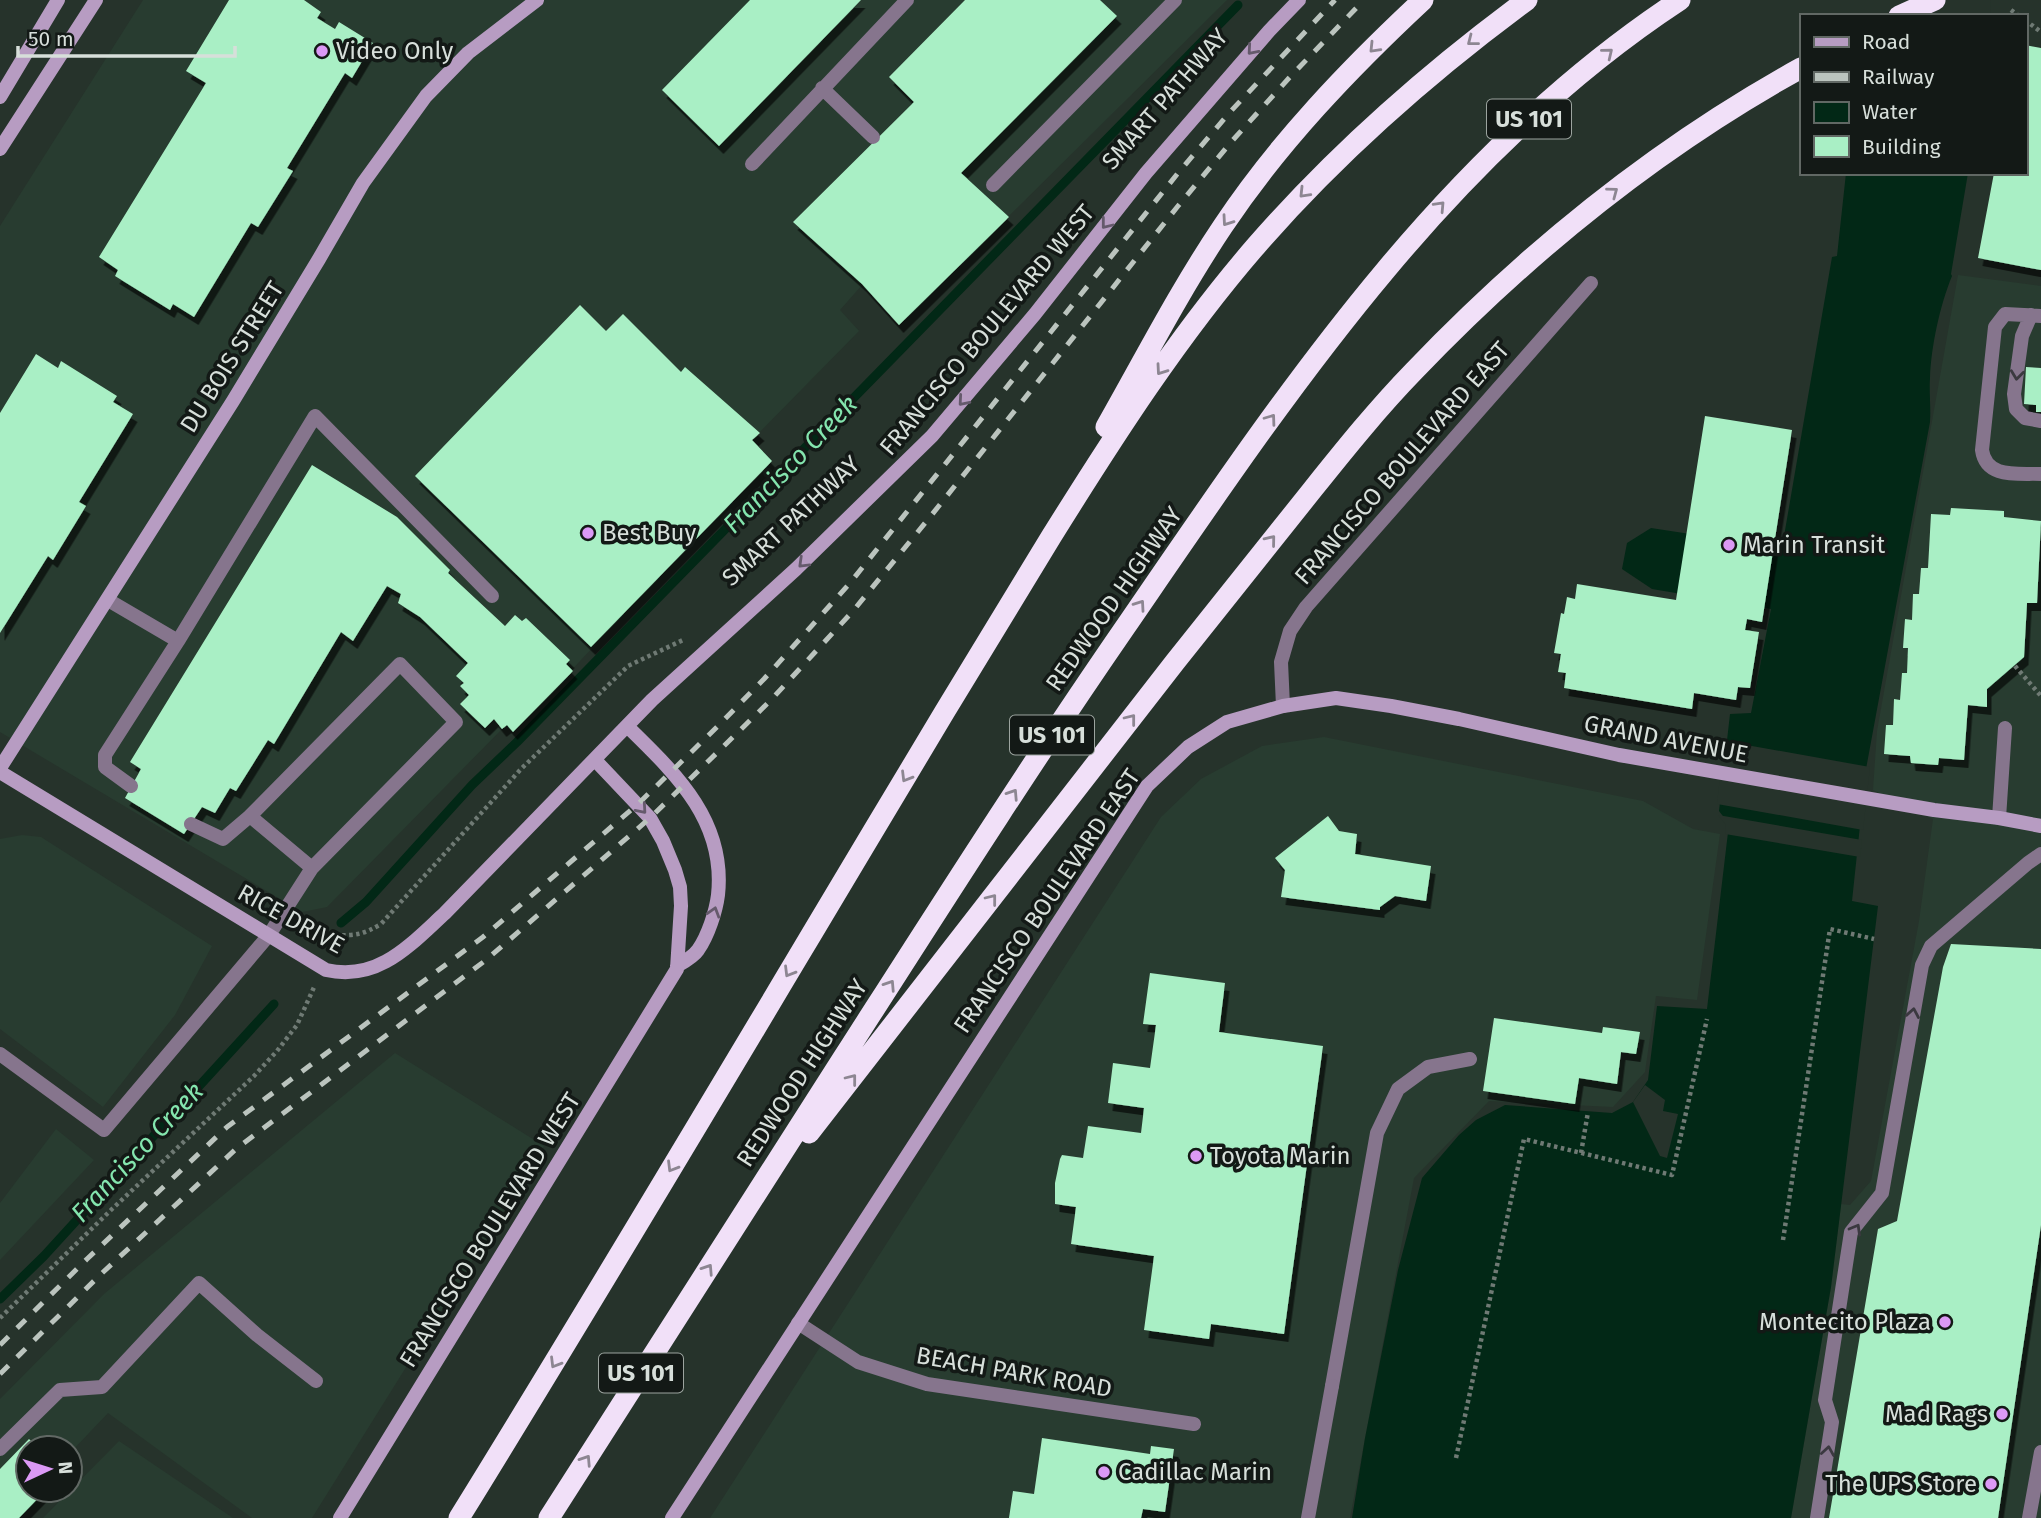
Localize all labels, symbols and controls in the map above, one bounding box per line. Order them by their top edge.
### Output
scale bar [18,14,234,58]
legend [1800,14,2027,175]
street label: SMART PATHWAY [1096,22,1234,175]
text: 50 m [28,26,74,52]
text: Road [1862,29,1910,55]
one-way arrow [1468,32,1480,45]
place label: Video Only [336,37,453,65]
one-way arrow [1370,39,1383,52]
one-way arrow [1248,42,1260,55]
marker: Video Only [314,43,330,59]
one-way arrow [1600,48,1613,61]
text: Railway [1862,64,1935,90]
text: Water [1862,99,1917,125]
road number: US 101 [1487,100,1571,138]
text: Building [1862,134,1941,160]
one-way arrow [1299,185,1312,198]
one-way arrow [1605,188,1618,201]
street label: FRANCISCO BOULEVARD WEST [874,199,1100,461]
one-way arrow [1432,201,1445,214]
one-way arrow [1223,213,1235,226]
one-way arrow [1102,216,1114,229]
street label: DU BOIS STREET [174,276,290,438]
street label: FRANCISCO BOULEVARD EAST [1289,335,1515,590]
one-way arrow [1157,362,1169,375]
one-way arrow [2009,370,2024,381]
water label: Francisco Creek [717,389,864,540]
one-way arrow [959,393,971,406]
one-way arrow [1263,414,1275,427]
street label: SMART PATHWAY [717,450,866,592]
street label: REDWOOD HIGHWAY [1040,501,1188,696]
place label: Best Buy [602,519,696,547]
marker: Best Buy [580,525,596,541]
place label: Marin Transit [1743,531,1885,559]
one-way arrow [1263,536,1276,548]
marker: Marin Transit [1721,537,1737,553]
one-way arrow [798,554,811,567]
one-way arrow [1132,600,1145,613]
street label: GRAND AVENUE [1582,709,1750,769]
one-way arrow [1122,714,1135,727]
road number: US 101 [1010,716,1094,754]
street label: FRANCISCO BOULEVARD EAST [948,763,1146,1038]
one-way arrow [901,769,914,782]
one-way arrow [1005,789,1018,802]
one-way arrow [634,801,647,814]
street label: RICE DRIVE [233,878,349,960]
one-way arrow [984,895,996,907]
one-way arrow [705,906,720,918]
one-way arrow [784,965,797,978]
street label: REDWOOD HIGHWAY [731,973,874,1172]
one-way arrow [881,980,894,993]
one-way arrow [1905,1007,1920,1018]
one-way arrow [844,1074,857,1086]
water label: Francisco Creek [65,1076,210,1229]
street label: FRANCISCO BOULEVARD WEST [394,1087,587,1372]
place label: Toyota Marin [1210,1142,1350,1170]
marker: Toyota Marin [1188,1148,1204,1164]
one-way arrow [667,1160,680,1173]
one-way arrow [1848,1223,1861,1236]
one-way arrow [700,1263,713,1276]
place label: Montecito Plaza [1759,1308,1931,1336]
marker: Montecito Plaza [1937,1314,1953,1330]
street label: BEACH PARK ROAD [914,1341,1114,1403]
road number: US 101 [599,1354,683,1392]
one-way arrow [550,1355,563,1368]
place label: Mad Rags [1885,1400,1988,1428]
marker: Mad Rags [1994,1406,2010,1422]
north arrow [14,1434,84,1504]
one-way arrow [1820,1445,1835,1457]
one-way arrow [577,1455,590,1468]
place label: Cadillac Marin [1118,1458,1272,1486]
text: N [54,1461,77,1475]
marker: Cadillac Marin [1096,1464,1112,1480]
place label: The UPS Store [1825,1470,1977,1498]
marker: The UPS Store [1983,1476,1999,1492]

